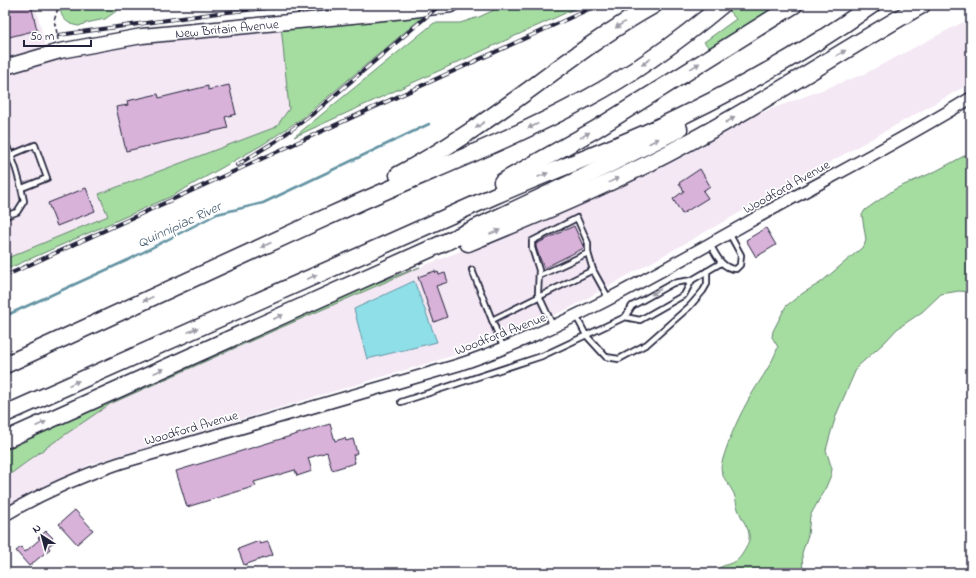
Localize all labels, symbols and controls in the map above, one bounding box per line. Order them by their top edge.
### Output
street label: New Britain Avenue [175,15,280,44]
one-way arrow [614,21,626,28]
scale bar [24,22,91,48]
text: 50 m [30,28,54,46]
one-way arrow [836,49,846,57]
one-way arrow [641,58,652,66]
one-way arrow [690,63,701,70]
one-way arrow [724,117,735,124]
one-way arrow [475,121,485,129]
one-way arrow [528,123,539,129]
one-way arrow [580,131,590,139]
one-way arrow [649,138,660,145]
street label: Woodford Avenue [740,156,834,219]
one-way arrow [537,172,549,178]
one-way arrow [609,177,620,183]
water label: Quinnipiac River [134,196,226,254]
one-way arrow [489,228,501,234]
one-way arrow [261,242,272,248]
one-way arrow [306,274,317,280]
one-way arrow [650,289,662,296]
one-way arrow [143,296,154,302]
street label: Woodford Avenue [452,308,549,361]
one-way arrow [272,314,284,320]
one-way arrow [187,327,199,333]
one-way arrow [154,367,166,373]
one-way arrow [69,380,80,386]
street label: Woodford Avenue [142,406,241,451]
one-way arrow [35,421,46,427]
north arrow [22,516,62,556]
text: N [29,520,44,537]

